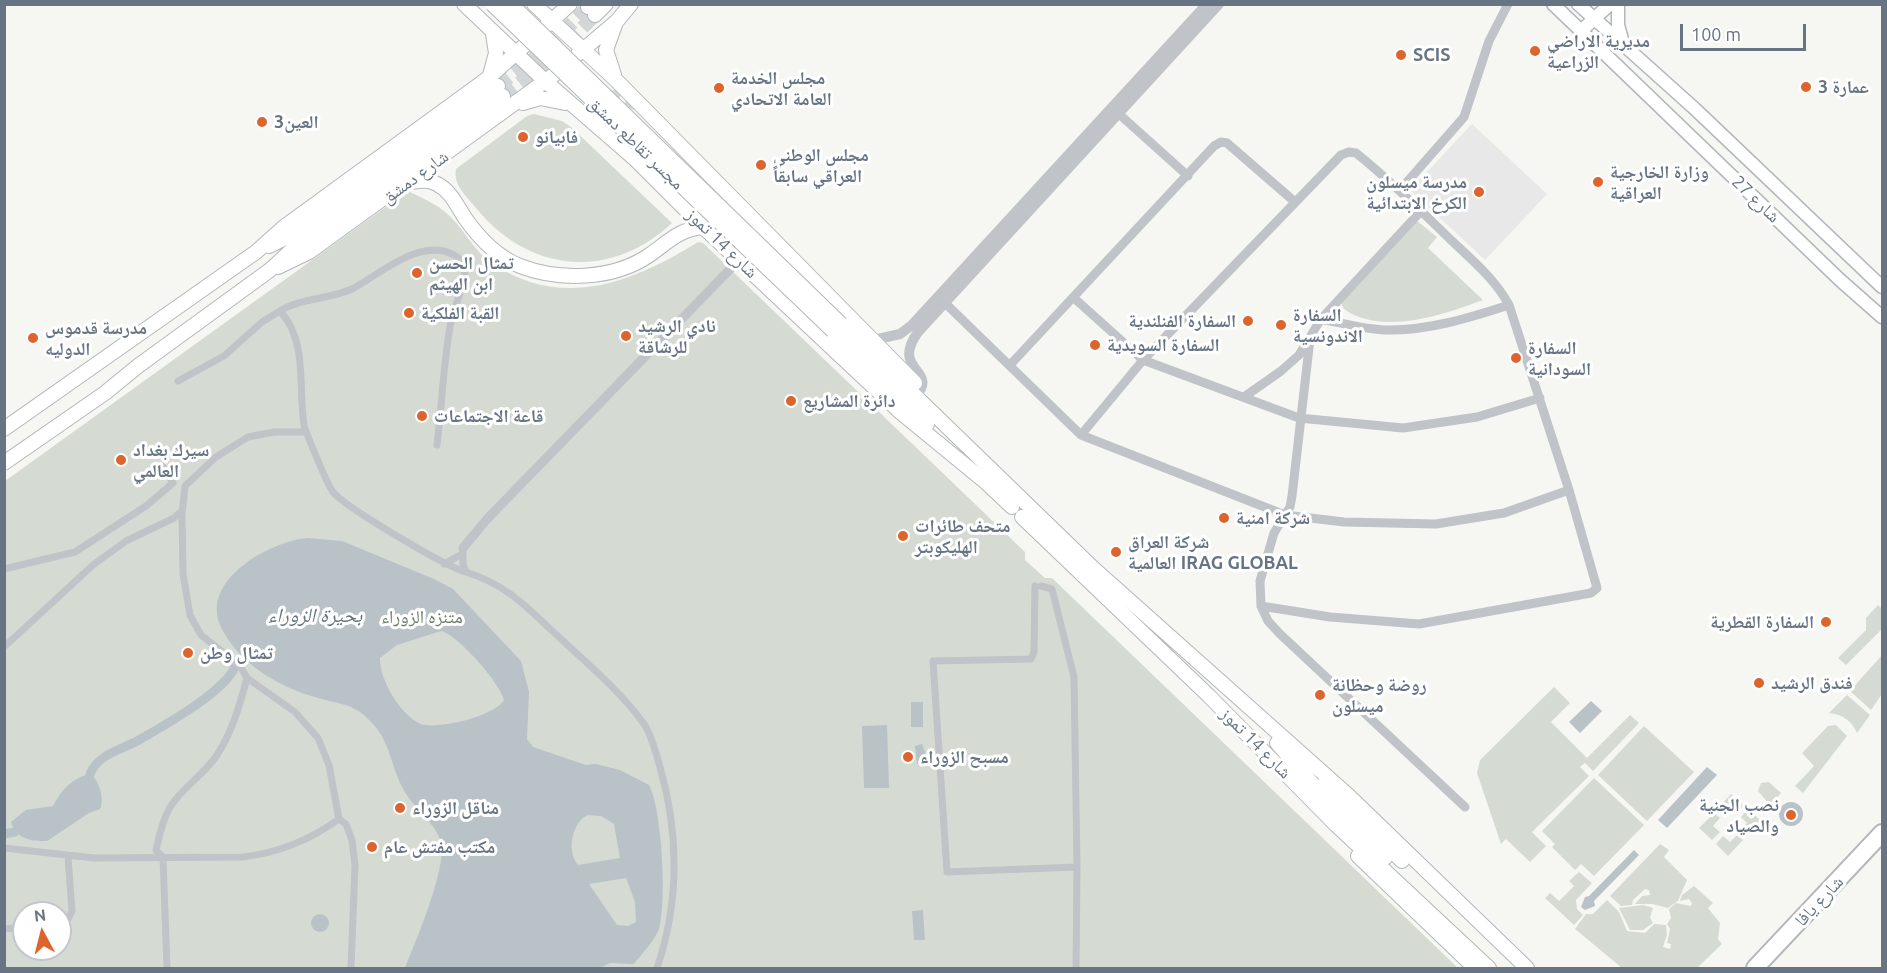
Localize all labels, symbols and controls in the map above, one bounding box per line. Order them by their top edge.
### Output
scale bar [1683,12,1809,50]
text: 100 m [1691,24,1741,44]
place label: مديرية الاراضي الزراعية [1547,30,1650,72]
place label: SCIS [1413,44,1450,66]
marker: مديرية الاراضي الزراعية [1528,44,1542,58]
marker: SCIS [1394,48,1408,62]
place label: مجلس الخدمة العامة الاتحادي [731,67,832,110]
place label: عمارة 3 [1818,76,1869,98]
marker: عمارة 3 [1799,80,1813,94]
marker: مجلس الخدمة العامة الاتحادي [712,81,726,95]
street label: مجسر تقاطع دمشق [584,92,688,194]
place label: العين3 [274,111,318,133]
marker: العين3 [255,115,269,129]
place label: فابيانو [535,126,578,148]
marker: فابيانو [516,130,530,144]
place label: مجلس الوطني العراقي سابقاً [773,144,869,186]
street label: شارع دمشق [377,145,453,209]
marker: مجلس الوطني العراقي سابقاً [754,158,768,172]
place label: وزارة الخارجية العراقية [1610,161,1709,204]
place label: مدرسة ميسلون الكرخ الابتدائية [1366,171,1467,213]
street label: شارع 27 [1727,171,1785,227]
marker: وزارة الخارجية العراقية [1591,175,1605,189]
marker: مدرسة ميسلون الكرخ الابتدائية [1472,185,1486,199]
street label: شارع 14 تموز [681,203,763,283]
place label: تمثال الحسن ابن الهيثم [429,252,514,294]
marker: تمثال الحسن ابن الهيثم [410,266,424,280]
place label: القبة الفلكية [421,302,499,324]
place label: السفارة الاندونسية [1293,304,1363,346]
marker: القبة الفلكية [402,306,416,320]
place label: السفارة الفنلندية [1128,310,1236,332]
marker: السفارة الفنلندية [1241,314,1255,328]
place label: نادي الرشيد للرشاقة [638,315,716,358]
place label: مدرسة قدموس الدوليه [45,317,147,360]
marker: السفارة الاندونسية [1274,318,1288,332]
marker: نادي الرشيد للرشاقة [619,329,633,343]
marker: مدرسة قدموس الدوليه [26,331,40,345]
place label: السفارة السويدية [1107,334,1220,356]
place label: السفارة السودانية [1528,337,1591,380]
marker: السفارة السويدية [1088,338,1102,352]
marker: السفارة السودانية [1509,351,1523,365]
place label: دائرة المشاريع [803,390,896,412]
marker: دائرة المشاريع [784,394,798,408]
place label: قاعة الاجتماعات [434,405,544,427]
marker: قاعة الاجتماعات [415,409,429,423]
place label: سيرك بغداد العالمي [133,439,209,482]
marker: سيرك بغداد العالمي [114,453,128,467]
place label: شركة امنية [1236,507,1310,529]
marker: شركة امنية [1217,511,1231,525]
place label: متحف طائرات الهليكوبتر [915,515,1010,558]
marker: متحف طائرات الهليكوبتر [896,529,910,543]
place label: شركة العراق العالمية IRAG GLOBAL [1128,531,1298,574]
marker: شركة العراق العالمية IRAG GLOBAL [1109,545,1123,559]
water label: بحيرة الزوراء [268,603,362,627]
park label: متنزه الزوراء [381,606,463,628]
place label: السفارة القطرية [1710,611,1814,633]
marker: السفارة القطرية [1819,615,1833,629]
place label: تمثال وطن [200,642,273,664]
marker: تمثال وطن [181,646,195,660]
place label: فندق الرشيد [1771,672,1853,694]
place label: روضة وحظانة ميسلون [1332,674,1427,716]
marker: فندق الرشيد [1752,676,1766,690]
marker: روضة وحظانة ميسلون [1313,688,1327,702]
street label: شارع 14 تموز [1216,703,1296,783]
place label: مسبح الزوراء [920,746,1009,768]
marker: مسبح الزوراء [901,750,915,764]
place label: نصب الجنية والصياد [1699,794,1779,836]
place label: مناقل الزوراء [412,797,499,819]
marker: مناقل الزوراء [393,801,407,815]
marker: نصب الجنية والصياد [1784,808,1798,822]
place label: مكتب مفتش عام [384,836,495,858]
marker: مكتب مفتش عام [365,840,379,854]
street label: شارع يافا [1790,871,1848,931]
north arrow [12,901,72,961]
text: N [33,905,47,925]

